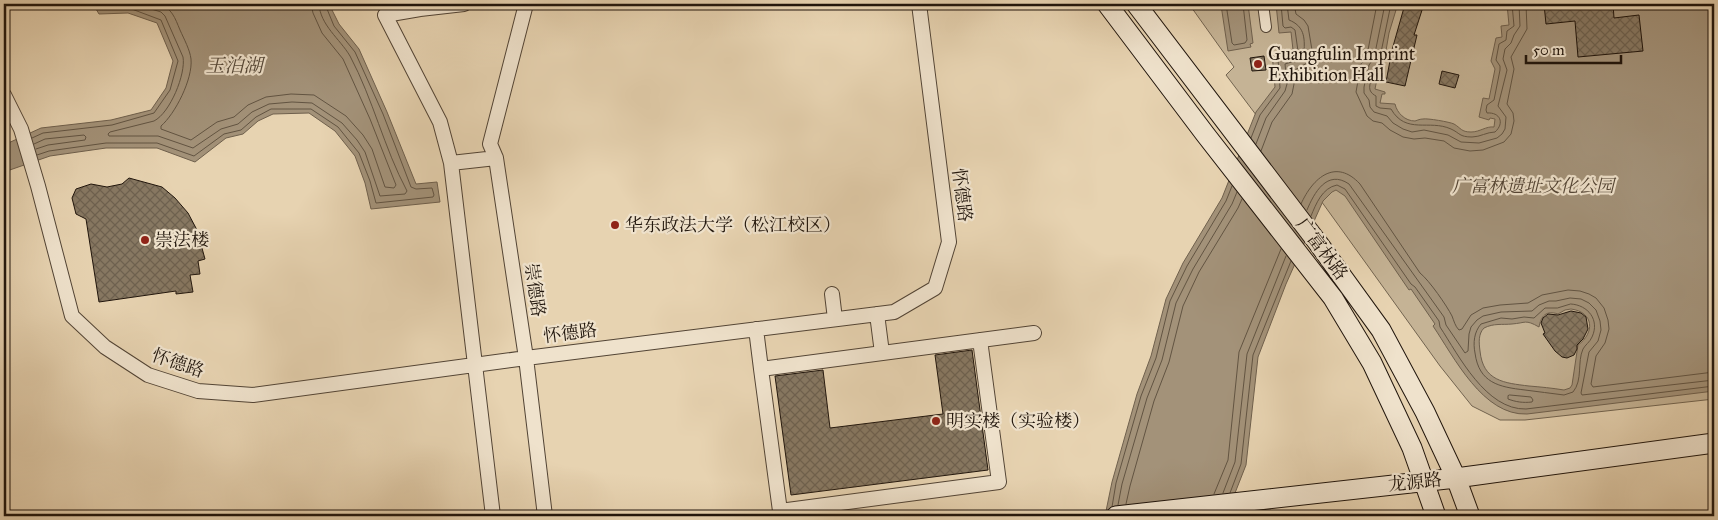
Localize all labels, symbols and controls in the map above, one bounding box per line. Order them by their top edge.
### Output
scale bar [1526,32,1620,64]
text: 50 m [1533,41,1565,59]
place label: Guangfulin Imprint Exhibition Hall [1268,43,1416,86]
water label: 玉泊湖 [205,54,265,77]
marker: Guangfulin Imprint Exhibition Hall [1252,58,1264,70]
street label: 怀德路 [948,167,976,223]
park label: 广富林遗址文化公园 [1452,175,1617,197]
place label: 华东政法大学（松江校区） [625,214,841,236]
street label: 广富林路 [1292,214,1352,284]
marker: 华东政法大学（松江校区） [609,219,621,231]
place label: 崇法楼 [155,229,209,251]
marker: 崇法楼 [139,234,151,246]
street label: 崇德路 [520,262,550,318]
street label: 怀德路 [542,319,598,347]
street label: 怀德路 [149,344,207,382]
place label: 明实楼（实验楼） [946,410,1090,432]
marker: 明实楼（实验楼） [930,415,942,427]
street label: 龙源路 [1387,468,1443,496]

